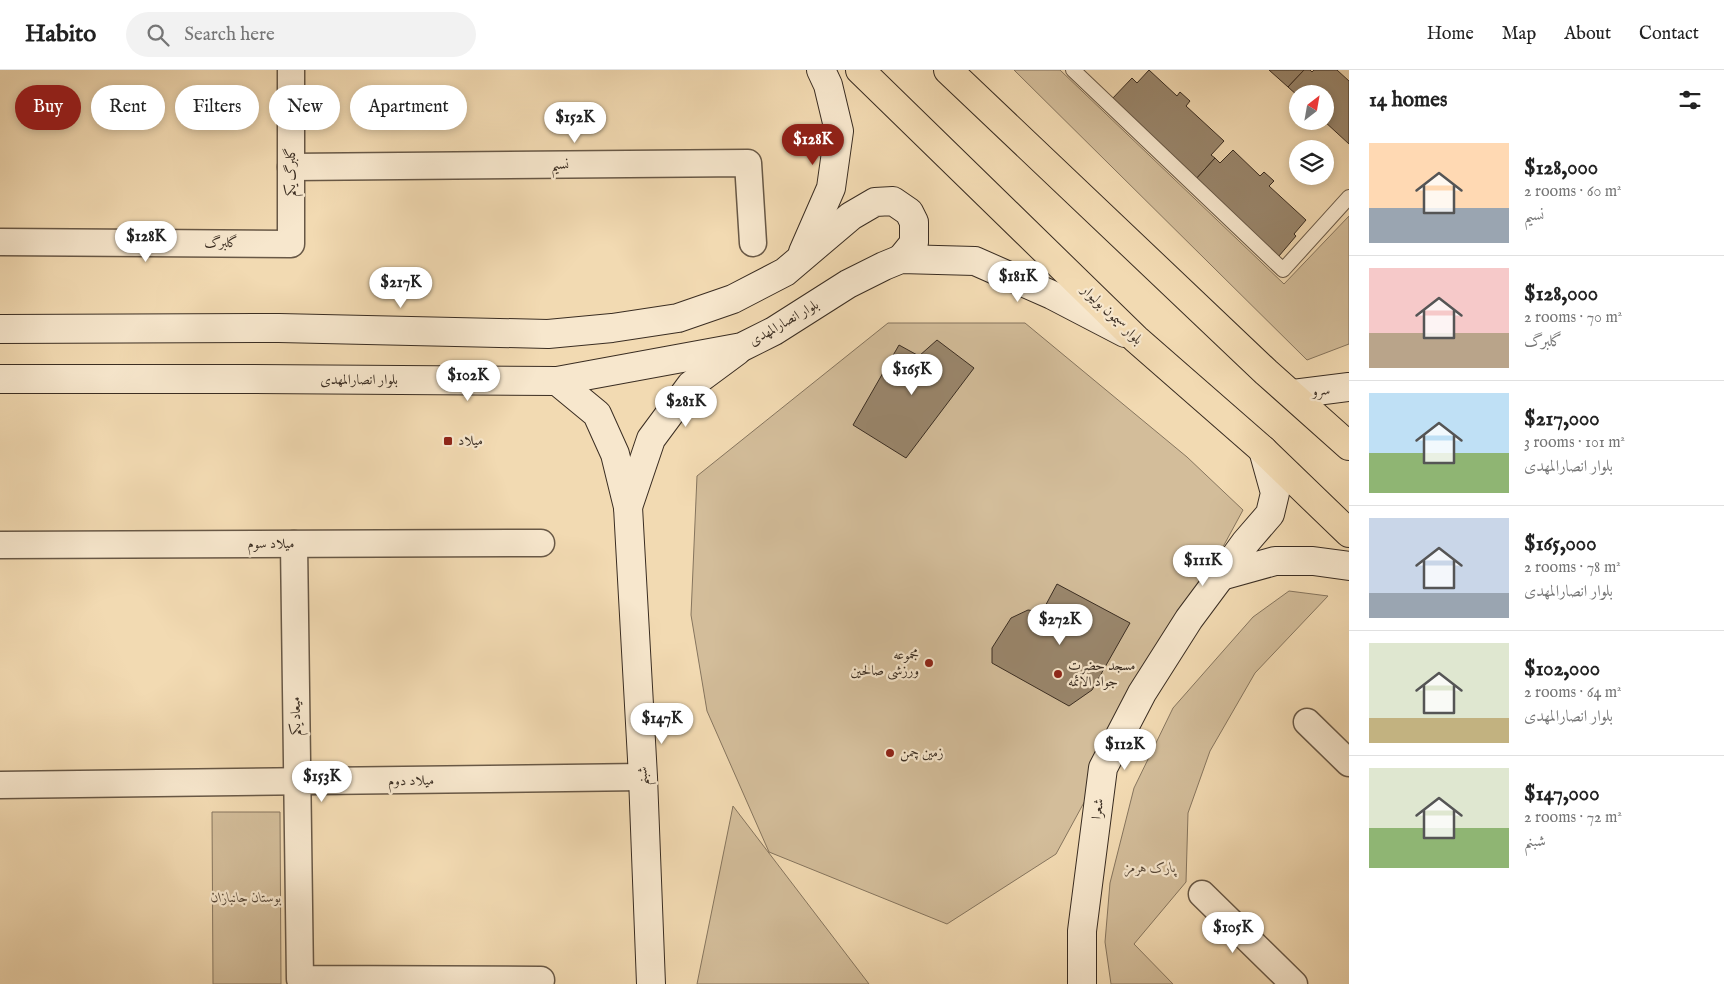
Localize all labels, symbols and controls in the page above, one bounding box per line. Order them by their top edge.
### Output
search box [126,12,476,57]
text: Habito [25,19,96,50]
icon: search [144,21,172,49]
text: Search here [184,23,275,47]
text: Home [1427,23,1474,46]
text: Map [1502,23,1536,46]
text: About [1564,23,1611,46]
text: Contact [1639,23,1699,46]
chip: Buy [15,85,81,130]
chip: Rent [91,85,165,130]
chip: Filters [175,85,259,130]
chip: New [269,85,340,130]
chip: Apartment [350,85,467,130]
north arrow [1289,85,1334,130]
map controls [1289,85,1334,185]
icon: filters [1676,86,1704,114]
text: 14 homes [1369,87,1447,114]
pin: $152K [540,102,610,144]
text: $152K [555,108,595,128]
pin: $128K [778,124,848,166]
text: $128K [793,130,833,150]
button: layers [1289,140,1334,185]
street label: گلبرگ یکم [282,148,304,196]
text: $128,000 [1524,155,1598,182]
street label: نسیم [551,156,569,178]
icon: home [1409,163,1469,223]
text: 2 rooms · 60 m² [1524,182,1622,202]
text: نسیم [1524,206,1544,226]
pin: $128K [111,220,181,263]
text: $128K [126,227,166,247]
street label: گلبرگ [204,234,238,252]
pin: $181K [983,260,1053,303]
pin: $217K [366,266,436,309]
text: $181K [999,267,1037,287]
text: $217K [380,273,422,293]
street label: بلوار سیمون بولیوار [1076,280,1147,349]
text: $128,000 [1524,281,1598,308]
icon: home [1409,288,1469,348]
street label: بلوار انصارالمهدی [746,296,822,350]
text: 2 rooms · 70 m² [1524,308,1622,328]
text: گلبرگ [1524,332,1562,352]
pin: $165K [877,354,947,396]
pin: $102K [433,360,503,402]
text: $165K [893,360,931,380]
text: $102K [447,366,489,386]
street label: بلوار انصارالمهدی [320,371,398,389]
street label: سرو [1309,381,1331,401]
pin: $281K [651,386,721,428]
text: $281K [666,392,706,412]
text: $217,000 [1524,406,1600,433]
icon: home [1409,413,1469,473]
place label: میلاد [458,432,483,450]
text: 3 rooms · 101 m² [1524,433,1625,453]
marker: میلاد [442,435,454,447]
text: بلوار انصارالمهدی [1524,457,1613,477]
text: $165,000 [1524,531,1596,558]
street label: میلاد سوم [247,535,295,556]
icon: home [1409,538,1469,598]
pin: $111K [1168,544,1238,587]
text: $111K [1184,551,1222,571]
text: 2 rooms · 78 m² [1524,558,1621,578]
text: بلوار انصارالمهدی [1524,582,1613,602]
pin: $272K [1025,604,1095,646]
text: $272K [1039,610,1081,630]
place label: مجموعه ورزشی صالحین [850,646,919,680]
text: $102,000 [1524,656,1600,683]
marker: مجموعه ورزشی صالحین [923,657,935,669]
place label: مسجد حضرت جواد الائمه [1068,657,1136,691]
icon: home [1409,663,1469,723]
marker: مسجد حضرت جواد الائمه [1052,668,1064,680]
text: 2 rooms · 64 m² [1524,683,1622,703]
street label: میعاد یکم [287,696,309,736]
pin: $147K [627,702,697,745]
text: بلوار انصارالمهدی [1524,707,1613,727]
text: $147K [641,709,683,729]
pin: $112K [1090,728,1160,771]
text: $112K [1105,735,1145,755]
place label: زمین چمن [900,744,944,762]
marker: زمین چمن [884,747,896,759]
pin: $153K [287,760,357,803]
street label: شبنم [634,766,656,786]
text: $153K [303,767,341,787]
street label: میلاد دوم [388,772,434,793]
text: $147,000 [1524,781,1599,808]
icon: home [1409,788,1469,848]
street label: شعرا [1088,797,1108,821]
text: 2 rooms · 72 m² [1524,808,1622,828]
text: شبنم [1524,832,1546,852]
park label: پارک هرمز [1124,859,1177,878]
park label: بوستان جانبازان [211,889,282,907]
pin: $105K [1198,912,1268,954]
text: $105K [1213,918,1253,938]

